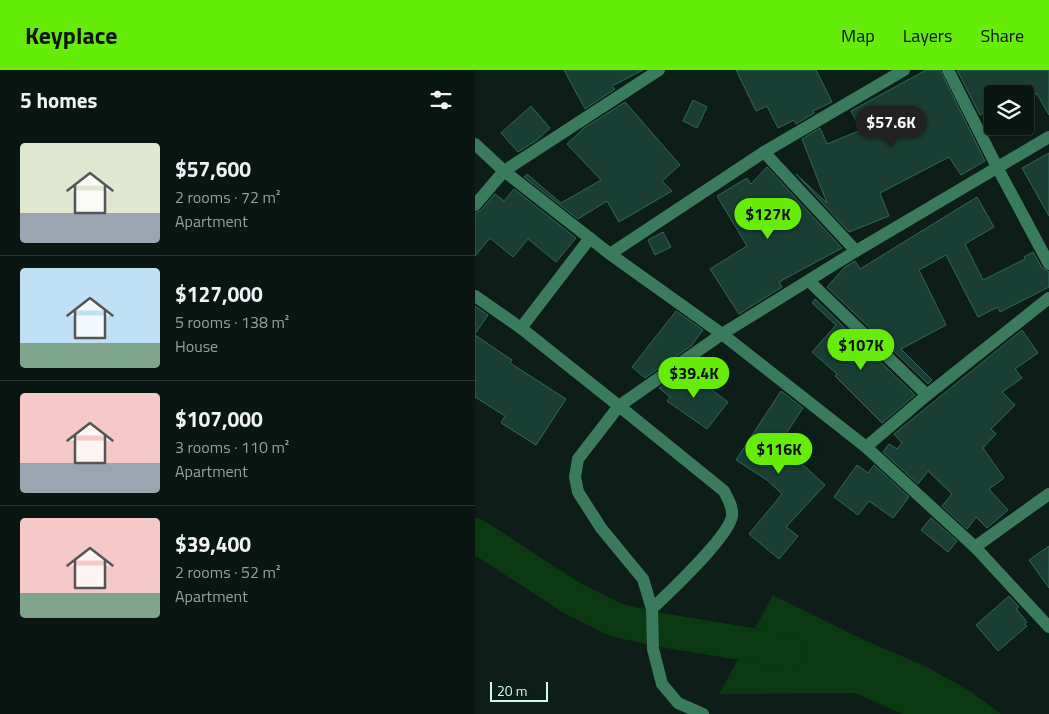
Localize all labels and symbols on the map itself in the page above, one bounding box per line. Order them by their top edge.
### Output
pin: $57.6K [850,106,932,148]
pin: $127K [733,198,803,240]
pin: $107K [826,328,896,371]
pin: $39.4K [653,356,735,399]
pin: $116K [744,432,814,475]
scale bar [490,679,547,702]

